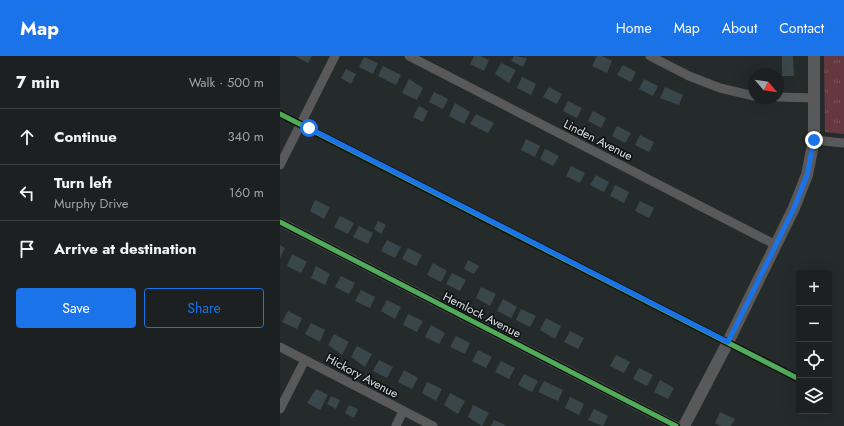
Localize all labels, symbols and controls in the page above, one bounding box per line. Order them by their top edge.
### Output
text: Map [20,15,59,42]
text: Home [616,18,652,38]
text: Map [674,18,700,38]
text: About [722,18,757,38]
text: Contact [779,18,824,38]
north arrow [748,68,784,104]
text: 7 min [16,70,60,94]
text: Walk · 500 m [189,73,264,92]
street label: Linden Avenue [560,115,636,165]
route start [300,119,318,137]
icon: ahead [16,126,38,148]
text: Continue [54,126,117,148]
text: 340 m [227,127,264,146]
route end [805,131,823,149]
text: Turn left [54,172,112,194]
icon: left [16,182,38,204]
text: 160 m [229,183,264,202]
text: Murphy Drive [54,194,129,213]
icon: arrive [16,238,38,260]
text: Arrive at destination [54,238,196,260]
map controls [796,270,832,414]
button: + [796,270,832,306]
button: Save [16,288,136,328]
button: Share [144,288,264,328]
street label: Hemlock Avenue [440,288,524,342]
button: − [796,306,832,342]
button: locate [796,342,832,378]
street label: Hickory Avenue [323,349,401,403]
button: layers [796,378,832,414]

